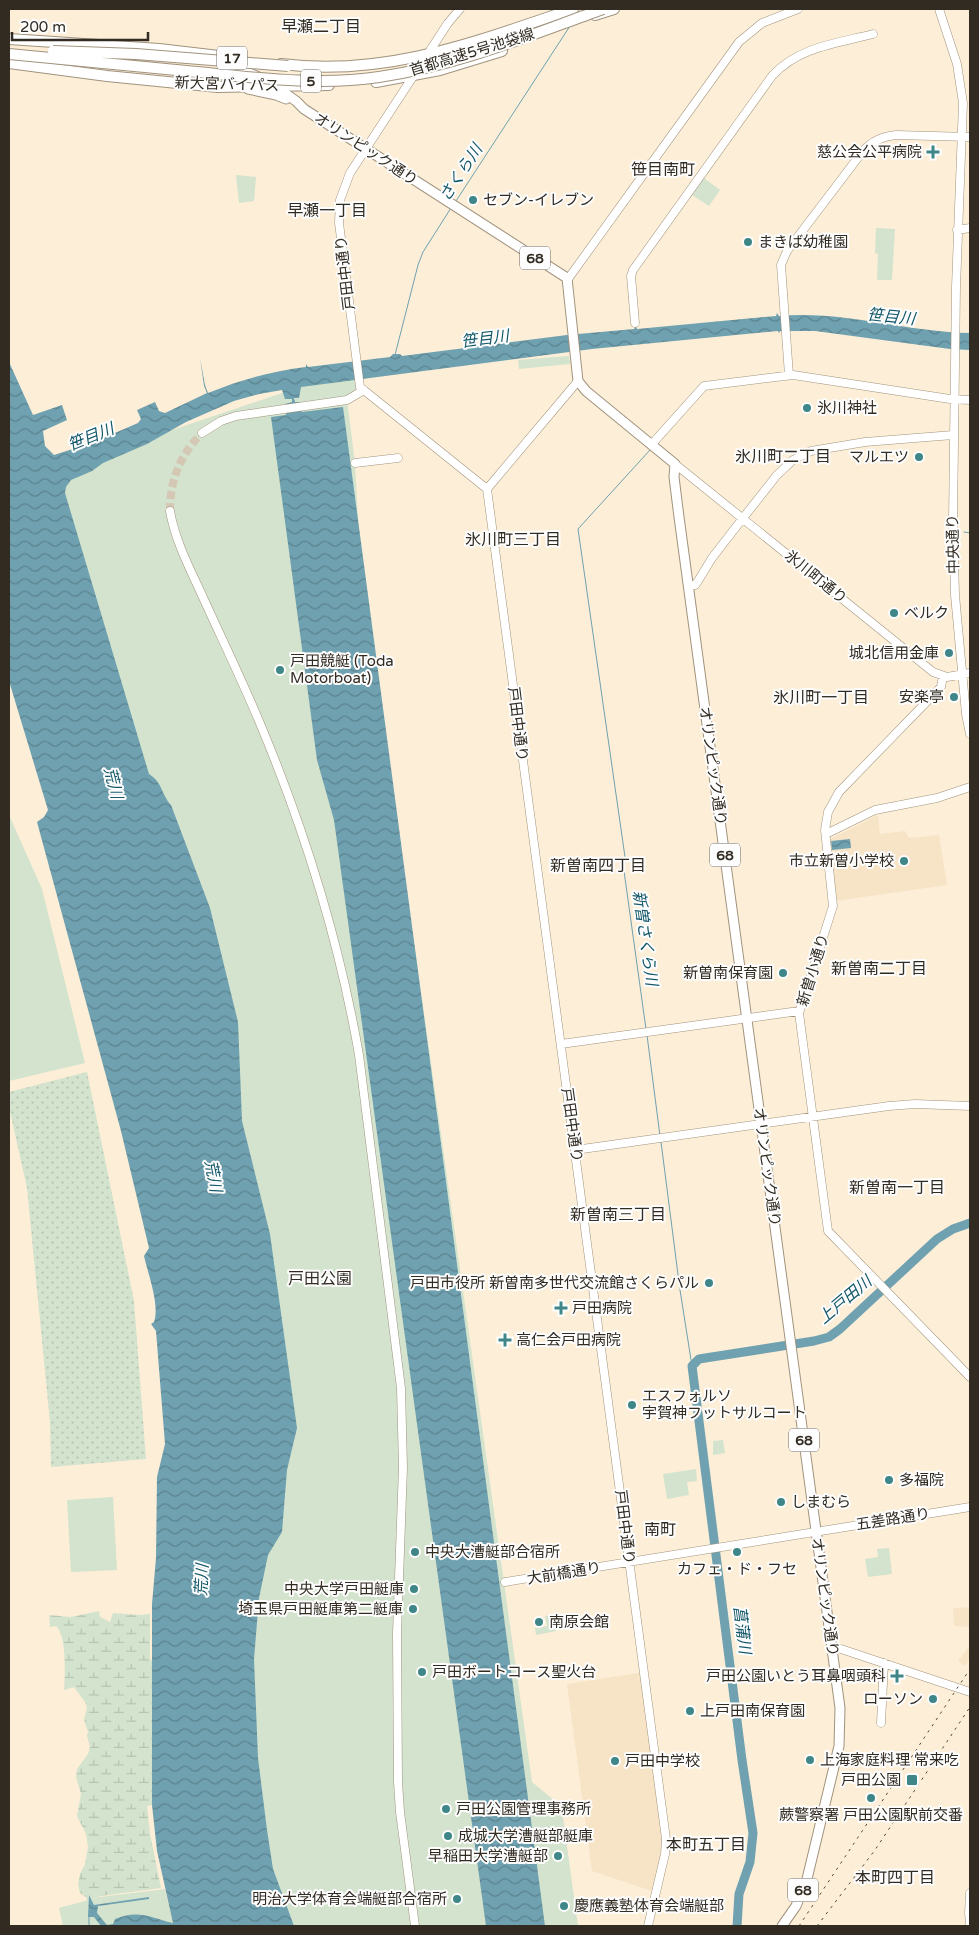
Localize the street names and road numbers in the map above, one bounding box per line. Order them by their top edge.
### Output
street label: 首都高速5号池袋線 [407,24,537,80]
road number: 17 [217,46,247,70]
road number: 5 [301,70,321,92]
street label: 新大宮バイパス [174,73,280,95]
street label: オリンピック通り [311,109,421,189]
street label: 戸田中通り [331,235,359,311]
road number: 68 [520,247,550,270]
street label: 中央通り [943,514,963,574]
street label: 氷川町通り [781,546,851,608]
street label: 戸田中通り [504,686,532,762]
street label: オリンピック通り [696,705,730,827]
road number: 68 [710,844,740,866]
street label: 新曽小通り [793,931,833,1009]
street label: 戸田中通り [558,1087,586,1163]
street label: オリンピック通り [750,1106,784,1228]
road number: 68 [789,1428,819,1452]
street label: 戸田中通り [611,1489,639,1565]
street label: 五差路通り [855,1504,931,1534]
street label: オリンピック通り [808,1536,842,1658]
street label: 大前橋通り [526,1558,602,1588]
road number: 68 [788,1878,818,1902]

